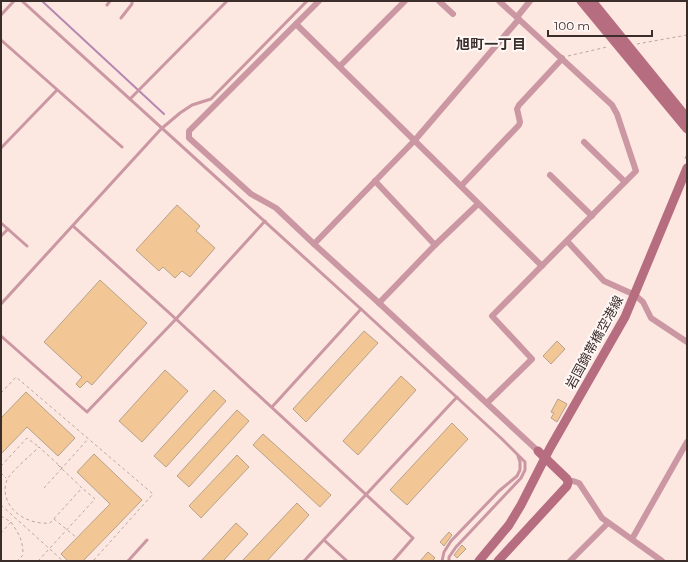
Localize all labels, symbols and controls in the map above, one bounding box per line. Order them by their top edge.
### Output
scale bar [548,12,652,38]
text: 100 m [554,18,590,33]
district label: 旭町一丁目 [456,35,526,53]
street label: 岩国錦帯橋空港線 [562,293,626,391]

